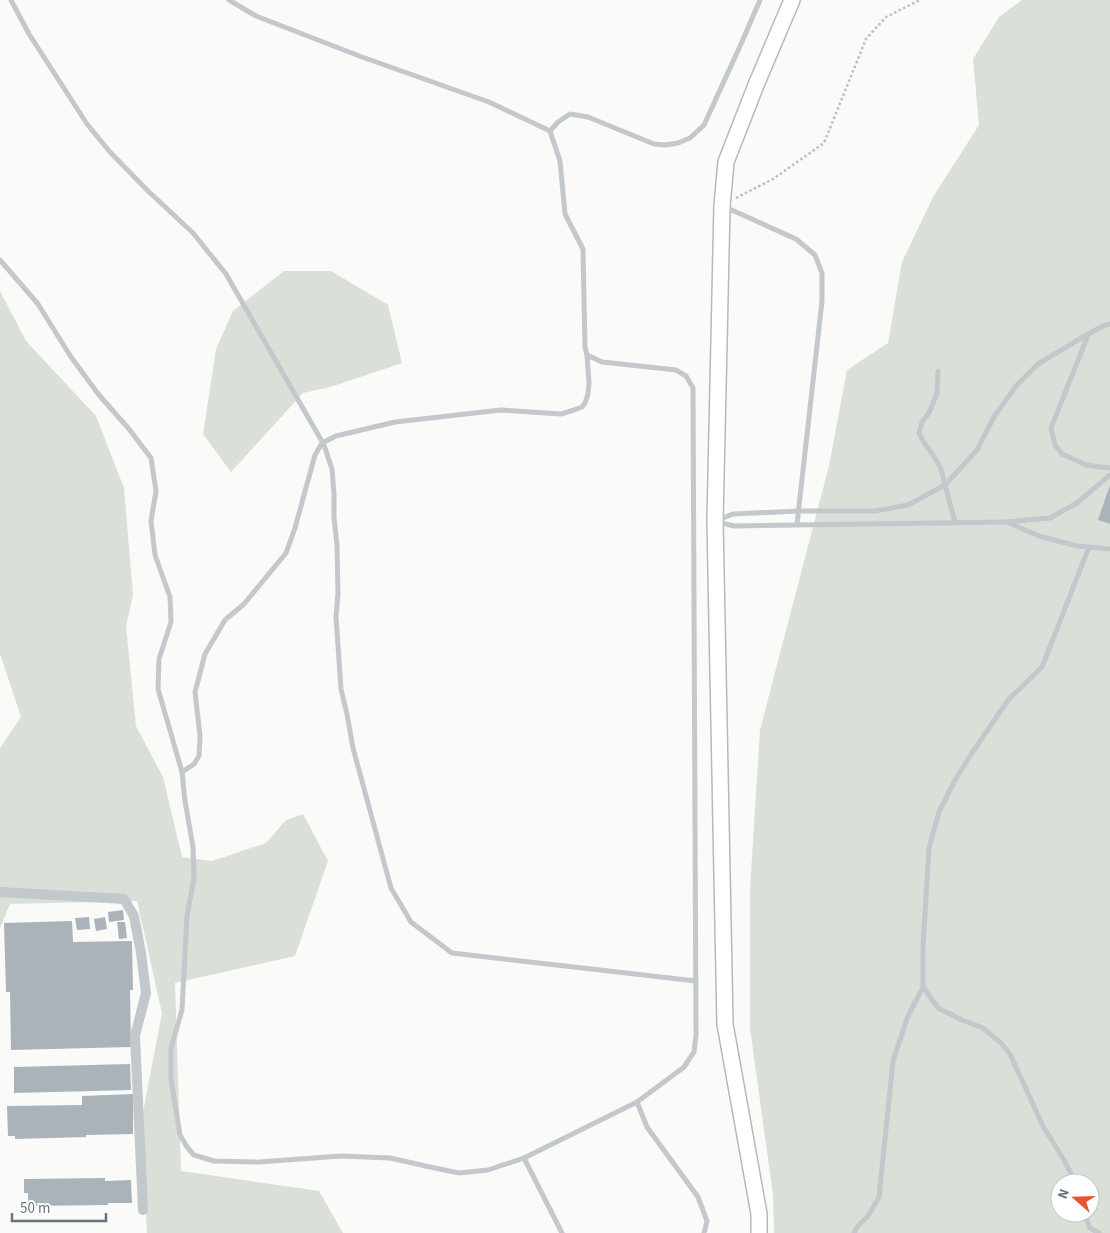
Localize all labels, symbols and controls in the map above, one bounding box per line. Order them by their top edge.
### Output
north arrow [1050,1173,1100,1223]
text: N [1053,1186,1075,1202]
scale bar [12,1190,106,1222]
text: 50 m [20,1198,50,1219]

